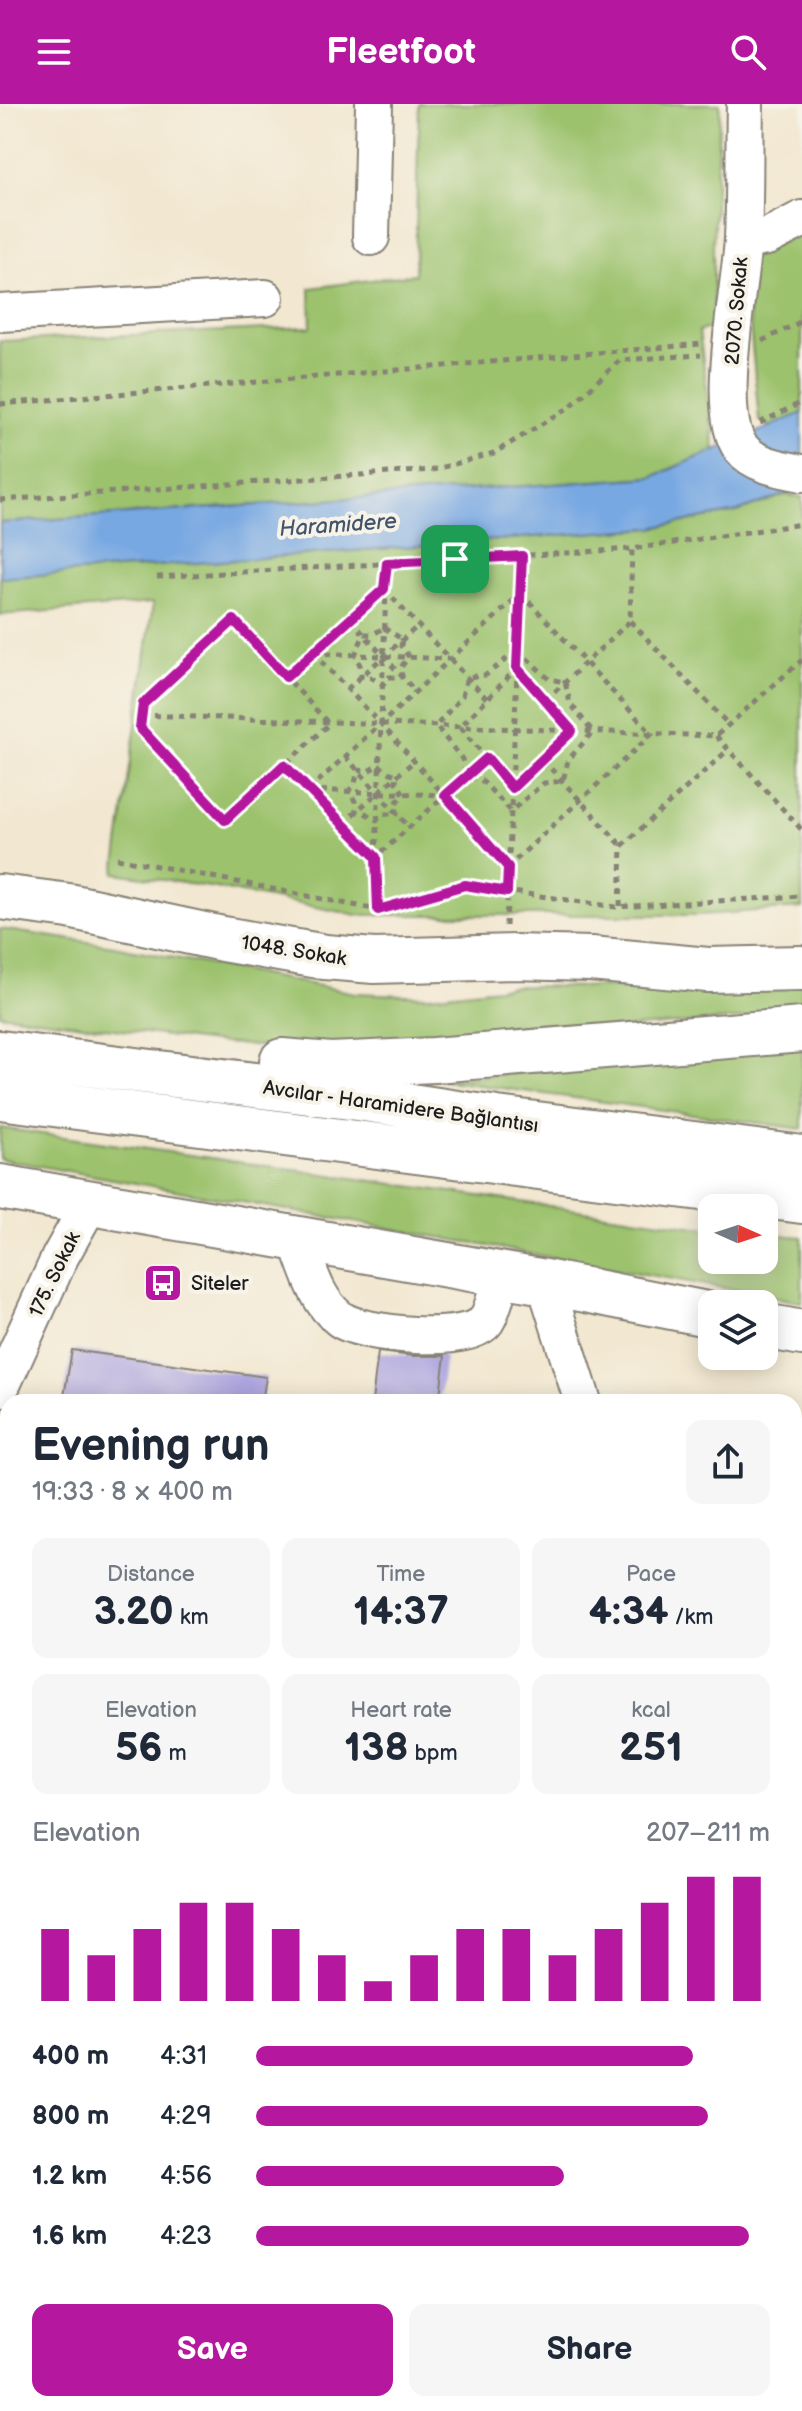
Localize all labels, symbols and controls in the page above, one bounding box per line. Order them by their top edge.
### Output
icon: menu [32,30,76,74]
icon: search [726,30,770,74]
text: Fleetfoot [326,31,476,74]
street label: 2070. Sokak [720,256,754,366]
water label: Haramidere [278,508,398,543]
pin [421,525,489,593]
icon: arrive [433,537,477,581]
street label: 1048. Sokak [239,931,348,971]
street label: Avcılar - Haramidere Bağlantısı [262,1076,540,1138]
north arrow [698,1194,778,1274]
map controls [698,1194,778,1370]
street label: 175. Sokak [24,1228,86,1321]
bus stop icon: Siteler [142,1262,184,1304]
place label: Siteler [191,1272,249,1296]
button: layers [698,1290,778,1370]
text: Evening run [32,1420,269,1473]
button: share [686,1420,770,1504]
text: 19:33 · 8 × 400 m [32,1477,233,1508]
text: Distance [107,1561,195,1588]
text: Time [377,1561,425,1588]
text: Pace [626,1561,676,1588]
text: 3.20 [93,1588,174,1636]
text: 14:37 [353,1588,449,1636]
text: 4:34 [589,1588,669,1636]
text: km [174,1604,209,1631]
text: /km [669,1604,713,1631]
text: Elevation [105,1697,197,1724]
text: Heart rate [350,1697,452,1724]
text: kcal [631,1697,671,1724]
text: 56 [115,1724,163,1772]
text: 138 [344,1724,408,1772]
text: 251 [619,1724,683,1772]
text: m [163,1740,187,1767]
text: bpm [408,1740,458,1767]
text: Elevation [32,1818,140,1849]
text: 207–211 m [646,1818,770,1849]
text: 400 m [32,2041,109,2072]
text: 4:31 [160,2041,207,2072]
text: 800 m [32,2101,109,2132]
text: 4:29 [160,2101,211,2132]
text: 1.2 km [32,2161,107,2192]
text: 4:56 [160,2161,212,2192]
text: 1.6 km [32,2221,107,2252]
text: 4:23 [160,2221,212,2252]
button: Save [32,2304,393,2396]
button: Share [409,2304,770,2396]

